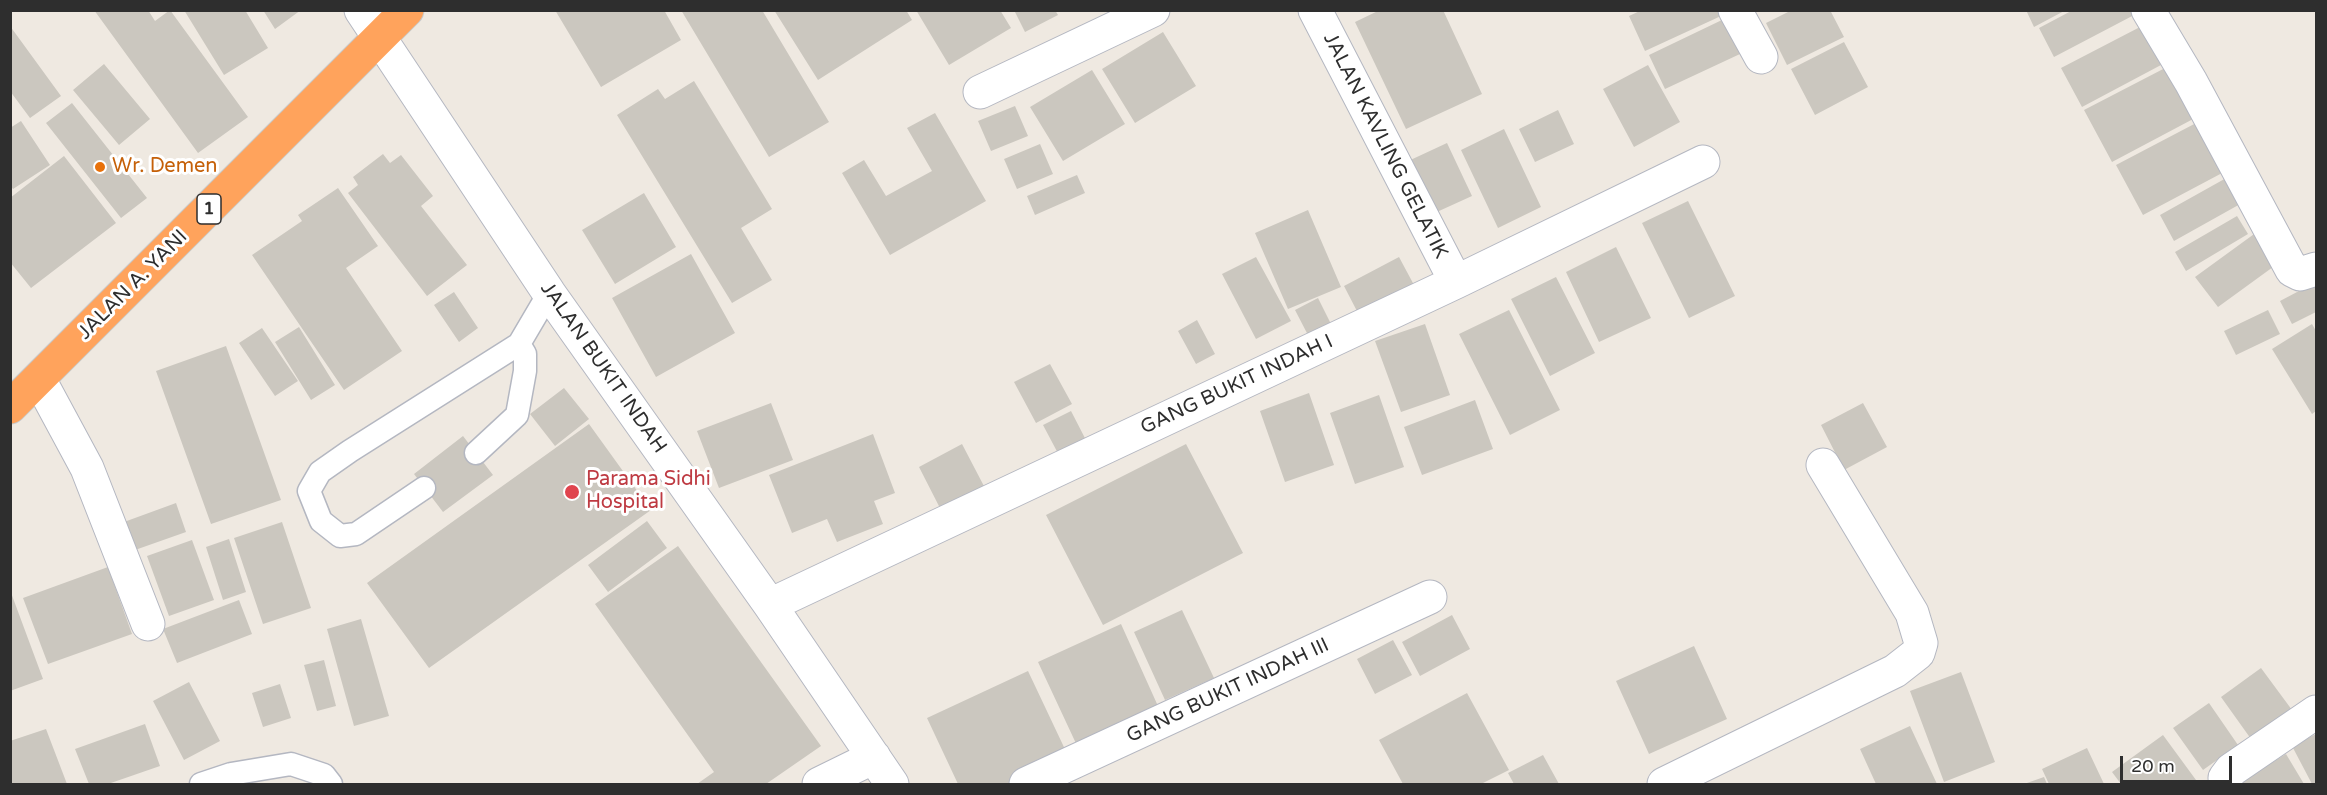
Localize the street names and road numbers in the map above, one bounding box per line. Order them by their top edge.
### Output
street label: JALAN KAVLING GELATIK [1318,29,1452,263]
road number: 1 [197,194,221,224]
street label: JALAN A. YANI [73,225,193,345]
street label: JALAN BUKIT INDAH [535,278,671,458]
street label: GANG BUKIT INDAH I [1137,330,1337,440]
street label: GANG BUKIT INDAH III [1123,633,1333,749]

